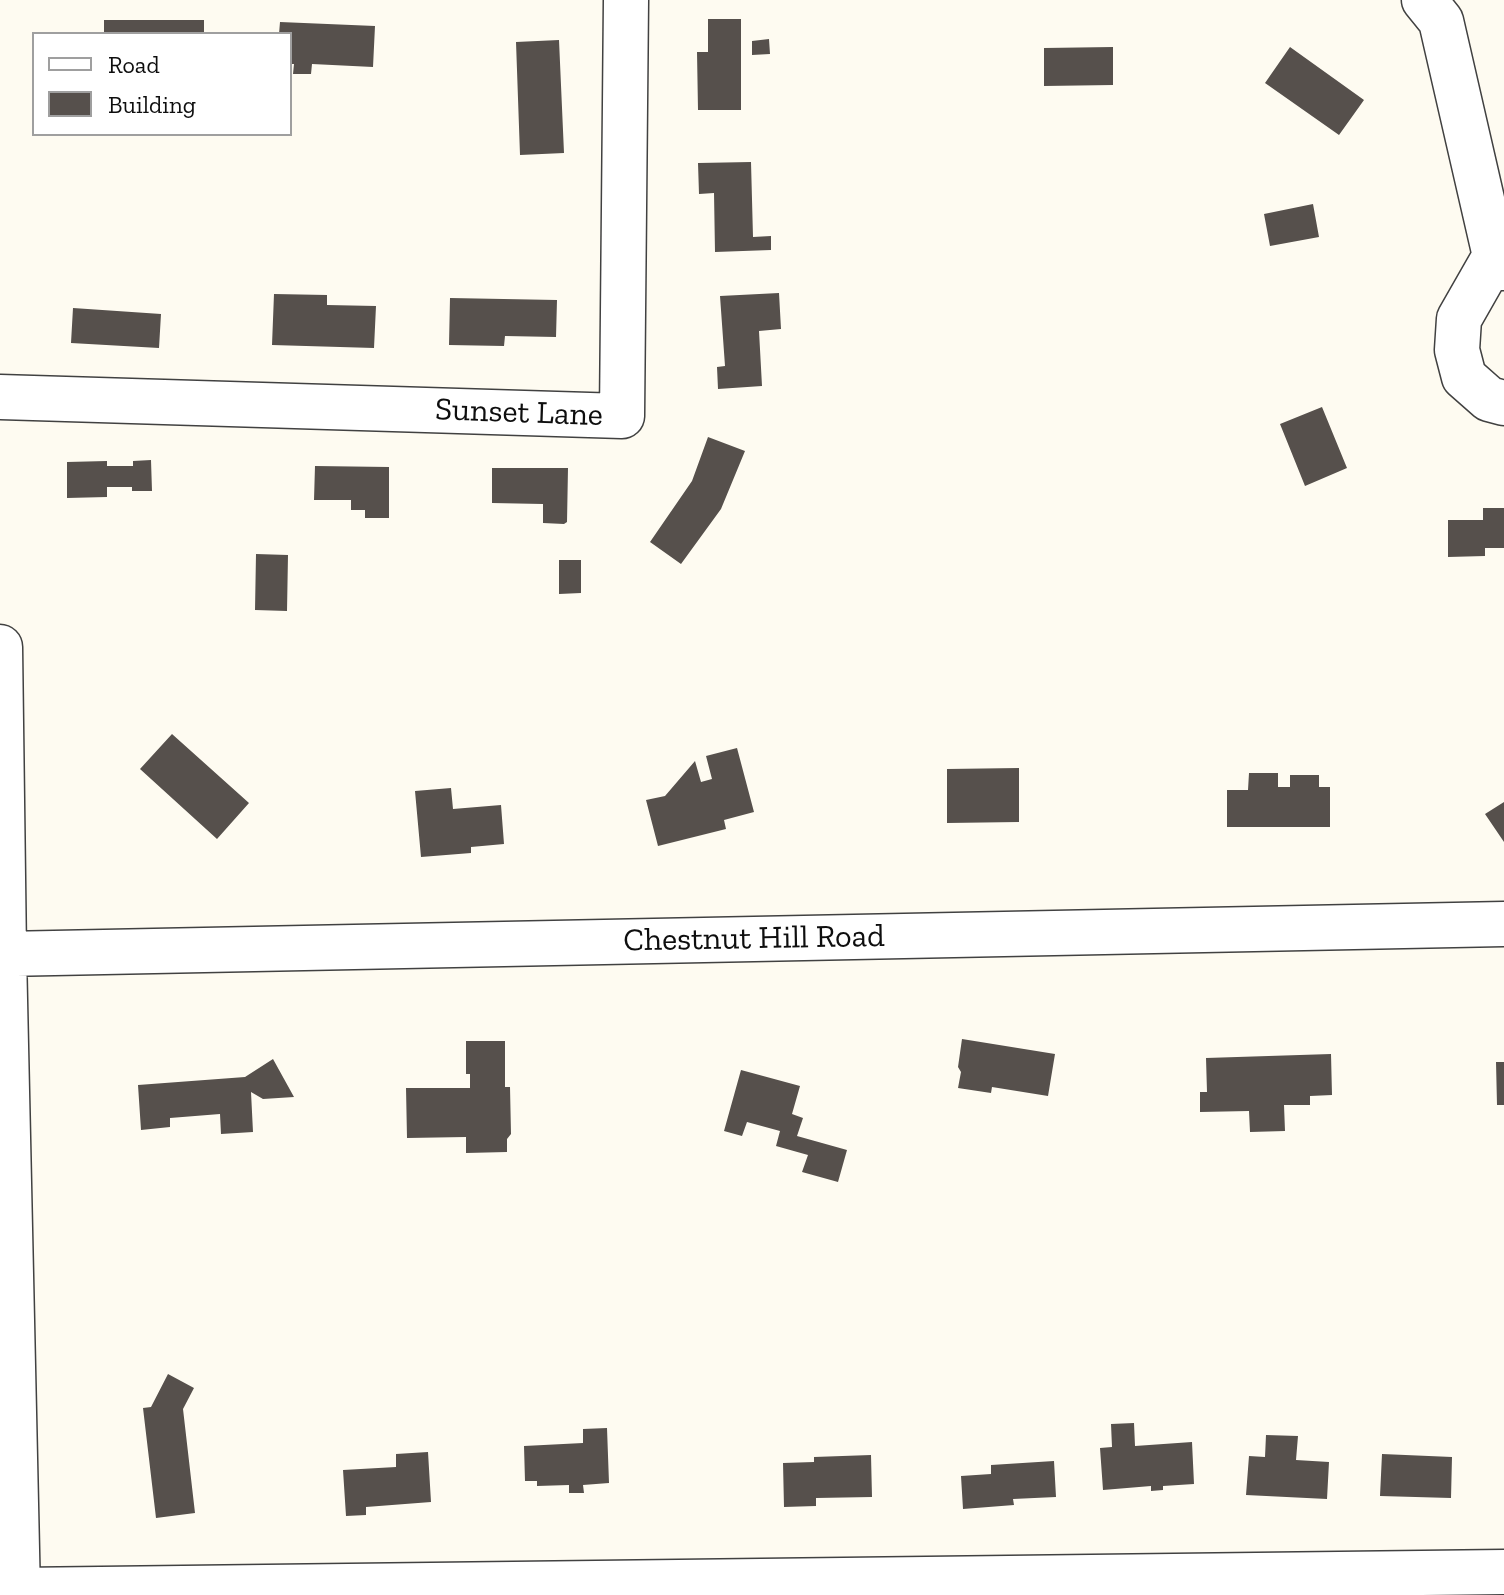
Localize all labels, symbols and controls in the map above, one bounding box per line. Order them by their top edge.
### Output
legend [32,32,292,136]
text: Road [108,50,160,79]
text: Building [108,90,196,119]
street label: Sunset Lane [434,391,604,435]
street label: Chestnut Hill Road [623,918,885,960]

